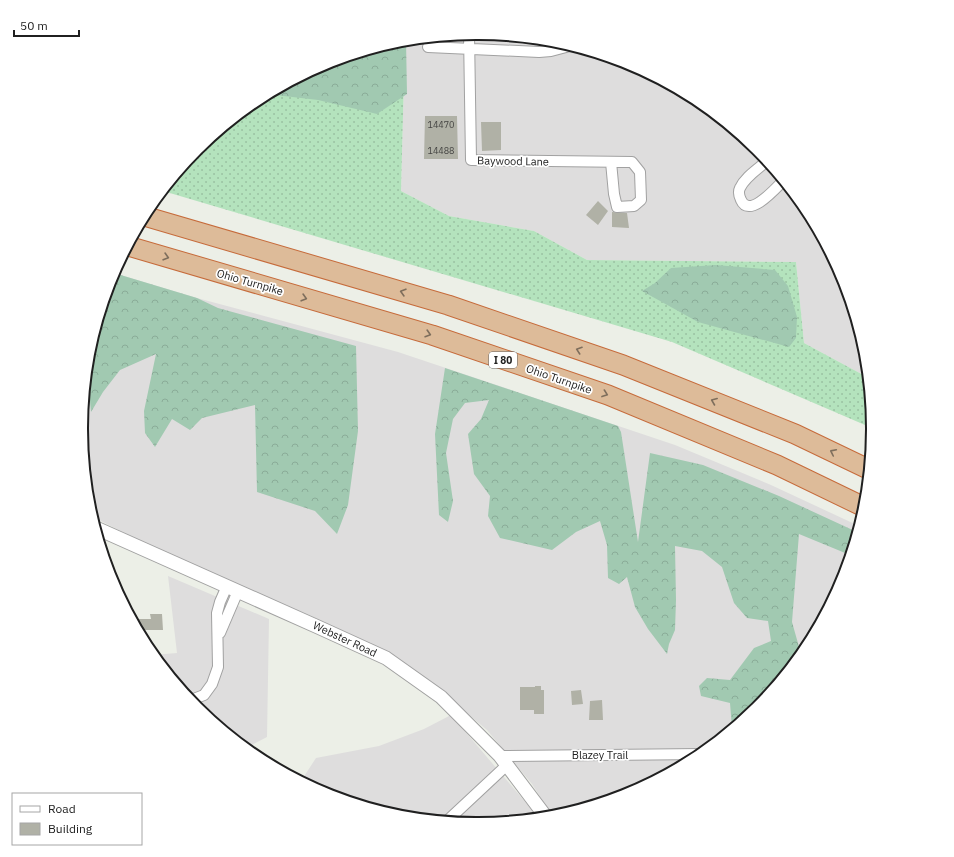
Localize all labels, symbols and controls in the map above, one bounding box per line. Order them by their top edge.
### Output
scale bar [14,12,79,38]
text: 50 m [20,18,48,33]
house number: 14470 [427,119,455,130]
house number: 14488 [427,145,455,156]
street label: Baywood Lane [477,153,549,169]
one-way arrow [162,252,169,261]
street label: Ohio Turnpike [215,266,285,298]
one-way arrow [399,288,406,297]
one-way arrow [300,293,307,302]
one-way arrow [425,330,432,338]
one-way arrow [576,346,583,355]
road number: I 80 [489,352,517,368]
street label: Ohio Turnpike [524,361,594,397]
one-way arrow [601,390,608,398]
one-way arrow [710,398,717,406]
one-way arrow [830,449,838,457]
street label: Webster Road [311,618,379,660]
street label: Blazey Trail [572,748,628,762]
legend [12,793,142,845]
text: Road [48,801,76,816]
text: Building [48,821,93,836]

